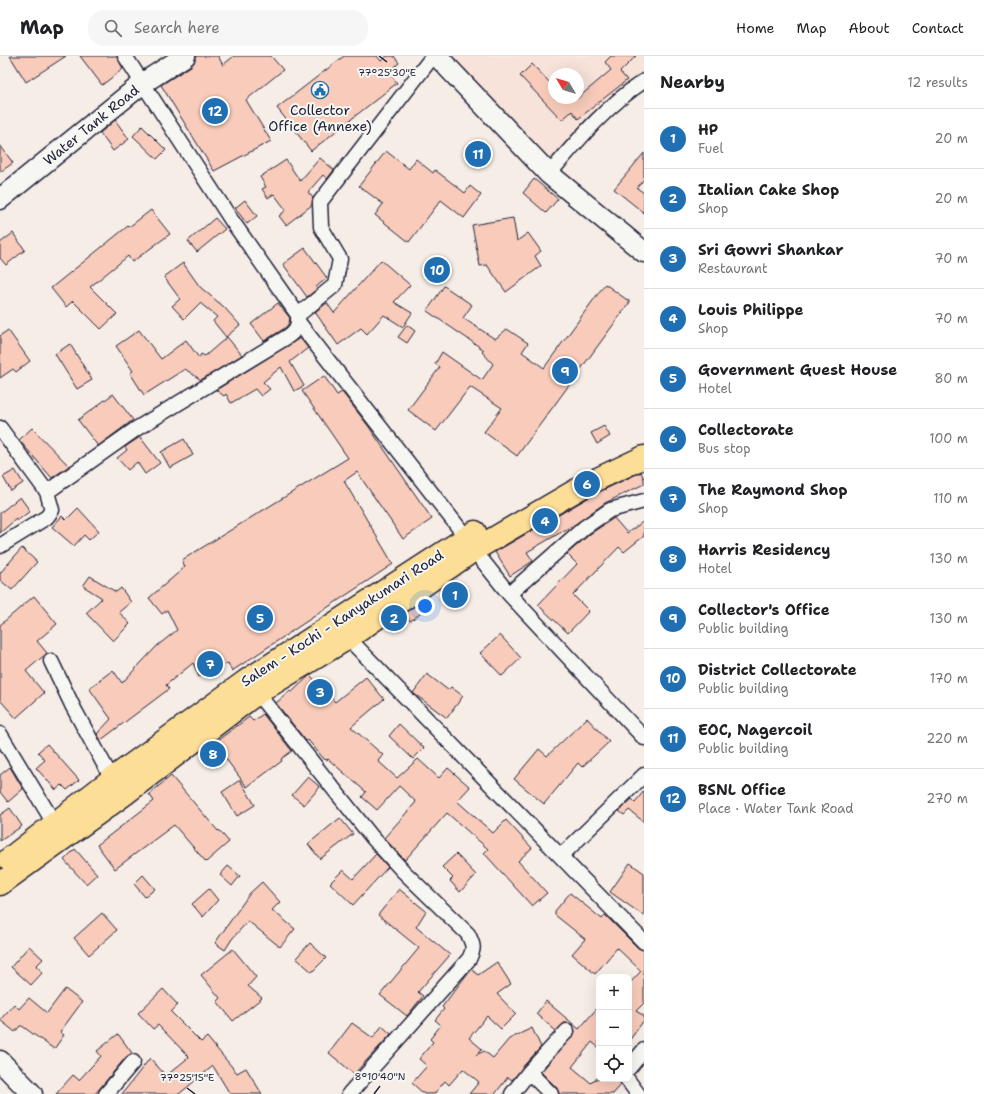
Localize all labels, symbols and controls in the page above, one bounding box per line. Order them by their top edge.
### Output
search box [88,10,368,46]
text: Map [20,15,64,40]
icon: search [102,17,124,39]
text: Search here [134,18,220,38]
text: Home [736,19,775,37]
text: Map [797,19,827,37]
text: About [849,19,890,37]
text: Contact [912,19,964,37]
text: 77°25'30"E [358,66,416,79]
north arrow [548,68,584,104]
text: Nearby [660,71,725,93]
text: 12 results [907,74,968,91]
public building icon: Collector Office (Annexe) [310,80,330,100]
street label: Water Tank Road [39,81,143,169]
pin: 12 [202,96,228,126]
place label: Collector Office (Annexe) [268,101,372,135]
text: HP [698,120,718,140]
text: 1 [670,130,676,147]
text: 20 m [935,130,968,147]
pin: 11 [465,139,491,169]
text: Fuel [698,140,723,157]
text: Italian Cake Shop [698,180,839,200]
text: 2 [668,190,678,207]
text: 20 m [935,190,968,207]
text: Shop [698,200,728,217]
text: Sri Gowri Shankar [698,240,843,260]
text: 3 [668,250,678,267]
text: 70 m [934,250,968,267]
pin: 10 [424,255,450,285]
text: Restaurant [698,260,768,277]
text: Louis Philippe [698,300,804,320]
text: 4 [668,310,678,327]
text: 70 m [934,310,968,327]
text: Shop [698,320,728,337]
pin: 9 [552,356,578,386]
text: Government Guest House [698,360,897,380]
text: 5 [669,370,677,387]
text: 80 m [934,370,968,387]
text: Hotel [698,380,732,397]
text: Collectorate [698,420,794,440]
text: 6 [668,430,678,447]
text: 100 m [929,430,968,447]
text: Bus stop [698,440,750,457]
pin: 6 [574,469,600,499]
text: The Raymond Shop [698,480,847,500]
text: 7 [668,490,678,507]
text: 110 m [933,490,968,507]
text: Shop [698,500,728,517]
pin: 4 [532,506,558,536]
text: Harris Residency [698,540,831,560]
street label: Salem - Kochi - Kanyakumari Road [237,546,447,690]
text: 8 [668,550,678,567]
text: 130 m [930,550,968,567]
text: Hotel [698,560,732,577]
pin: 1 [442,580,468,610]
your location [415,596,435,616]
text: Collector's Office [698,600,830,620]
pin: 5 [247,603,273,633]
pin: 2 [381,603,407,633]
text: 9 [668,610,678,627]
text: 130 m [930,610,968,627]
text: Public building [698,620,789,637]
pin: 7 [197,649,223,679]
text: District Collectorate [698,660,857,680]
text: 10 [666,670,680,687]
text: 170 m [930,670,968,687]
pin: 3 [307,677,333,707]
text: Public building [698,680,789,697]
text: EOC, Nagercoil [698,720,812,740]
text: 11 [667,730,679,747]
text: 220 m [926,730,968,747]
pin: 8 [200,739,226,769]
text: Public building [698,740,789,757]
text: BSNL Office [698,780,786,800]
text: 12 [666,790,680,807]
text: 270 m [926,790,968,807]
text: Place · Water Tank Road [698,800,854,817]
map controls [596,974,632,1082]
button: + [596,974,632,1010]
button: − [596,1010,632,1046]
button: locate [596,1046,632,1082]
text: 8°10'40"N [355,1070,405,1083]
text: 77°25'15"E [160,1071,214,1084]

